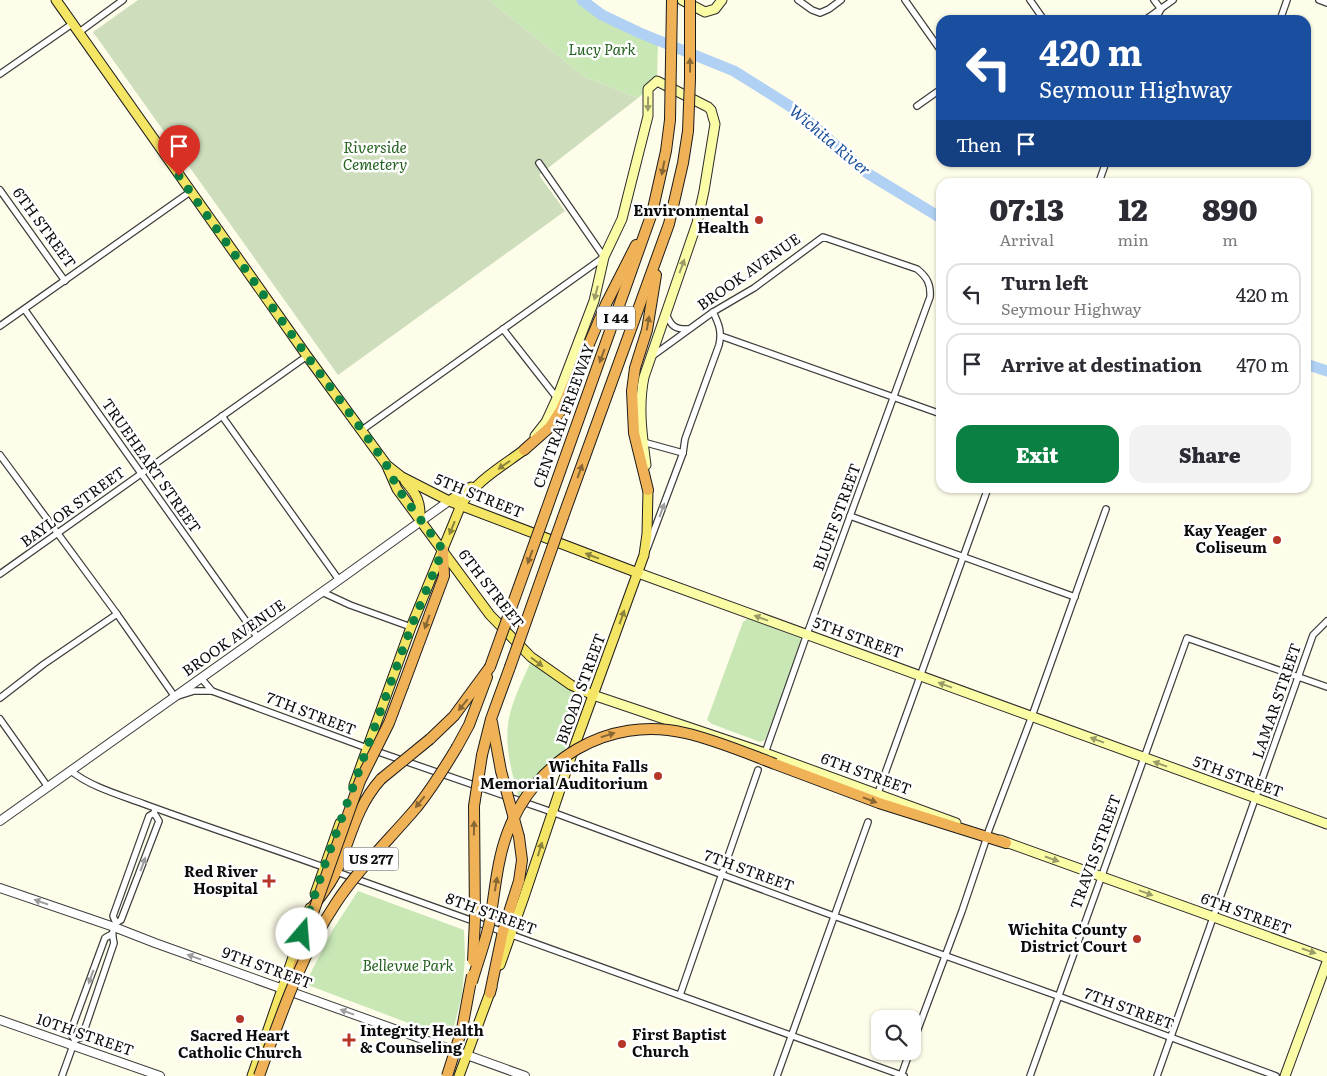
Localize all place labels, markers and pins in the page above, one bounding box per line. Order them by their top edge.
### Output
pin [158,125,200,176]
place label: Environmental Health [633,198,750,238]
marker: Environmental Health [753,214,765,226]
place label: Kay Yeager Coliseum [1183,518,1267,558]
marker: Kay Yeager Coliseum [1271,534,1283,546]
place label: Wichita Falls Memorial Auditorium [480,754,649,794]
marker: Wichita Falls Memorial Auditorium [652,770,664,782]
place label: Red River Hospital [184,859,259,899]
marker: Red River Hospital [262,874,276,888]
place label: Wichita County District Court [1008,917,1128,957]
marker: Wichita County District Court [1131,933,1143,945]
marker: Sacred Heart Catholic Church [234,1013,246,1025]
place label: Integrity Health & Counseling [360,1018,484,1058]
place label: First Baptist Church [632,1022,727,1062]
place label: Sacred Heart Catholic Church [178,1023,302,1063]
marker: Integrity Health & Counseling [342,1033,356,1047]
marker: First Baptist Church [616,1038,628,1050]

